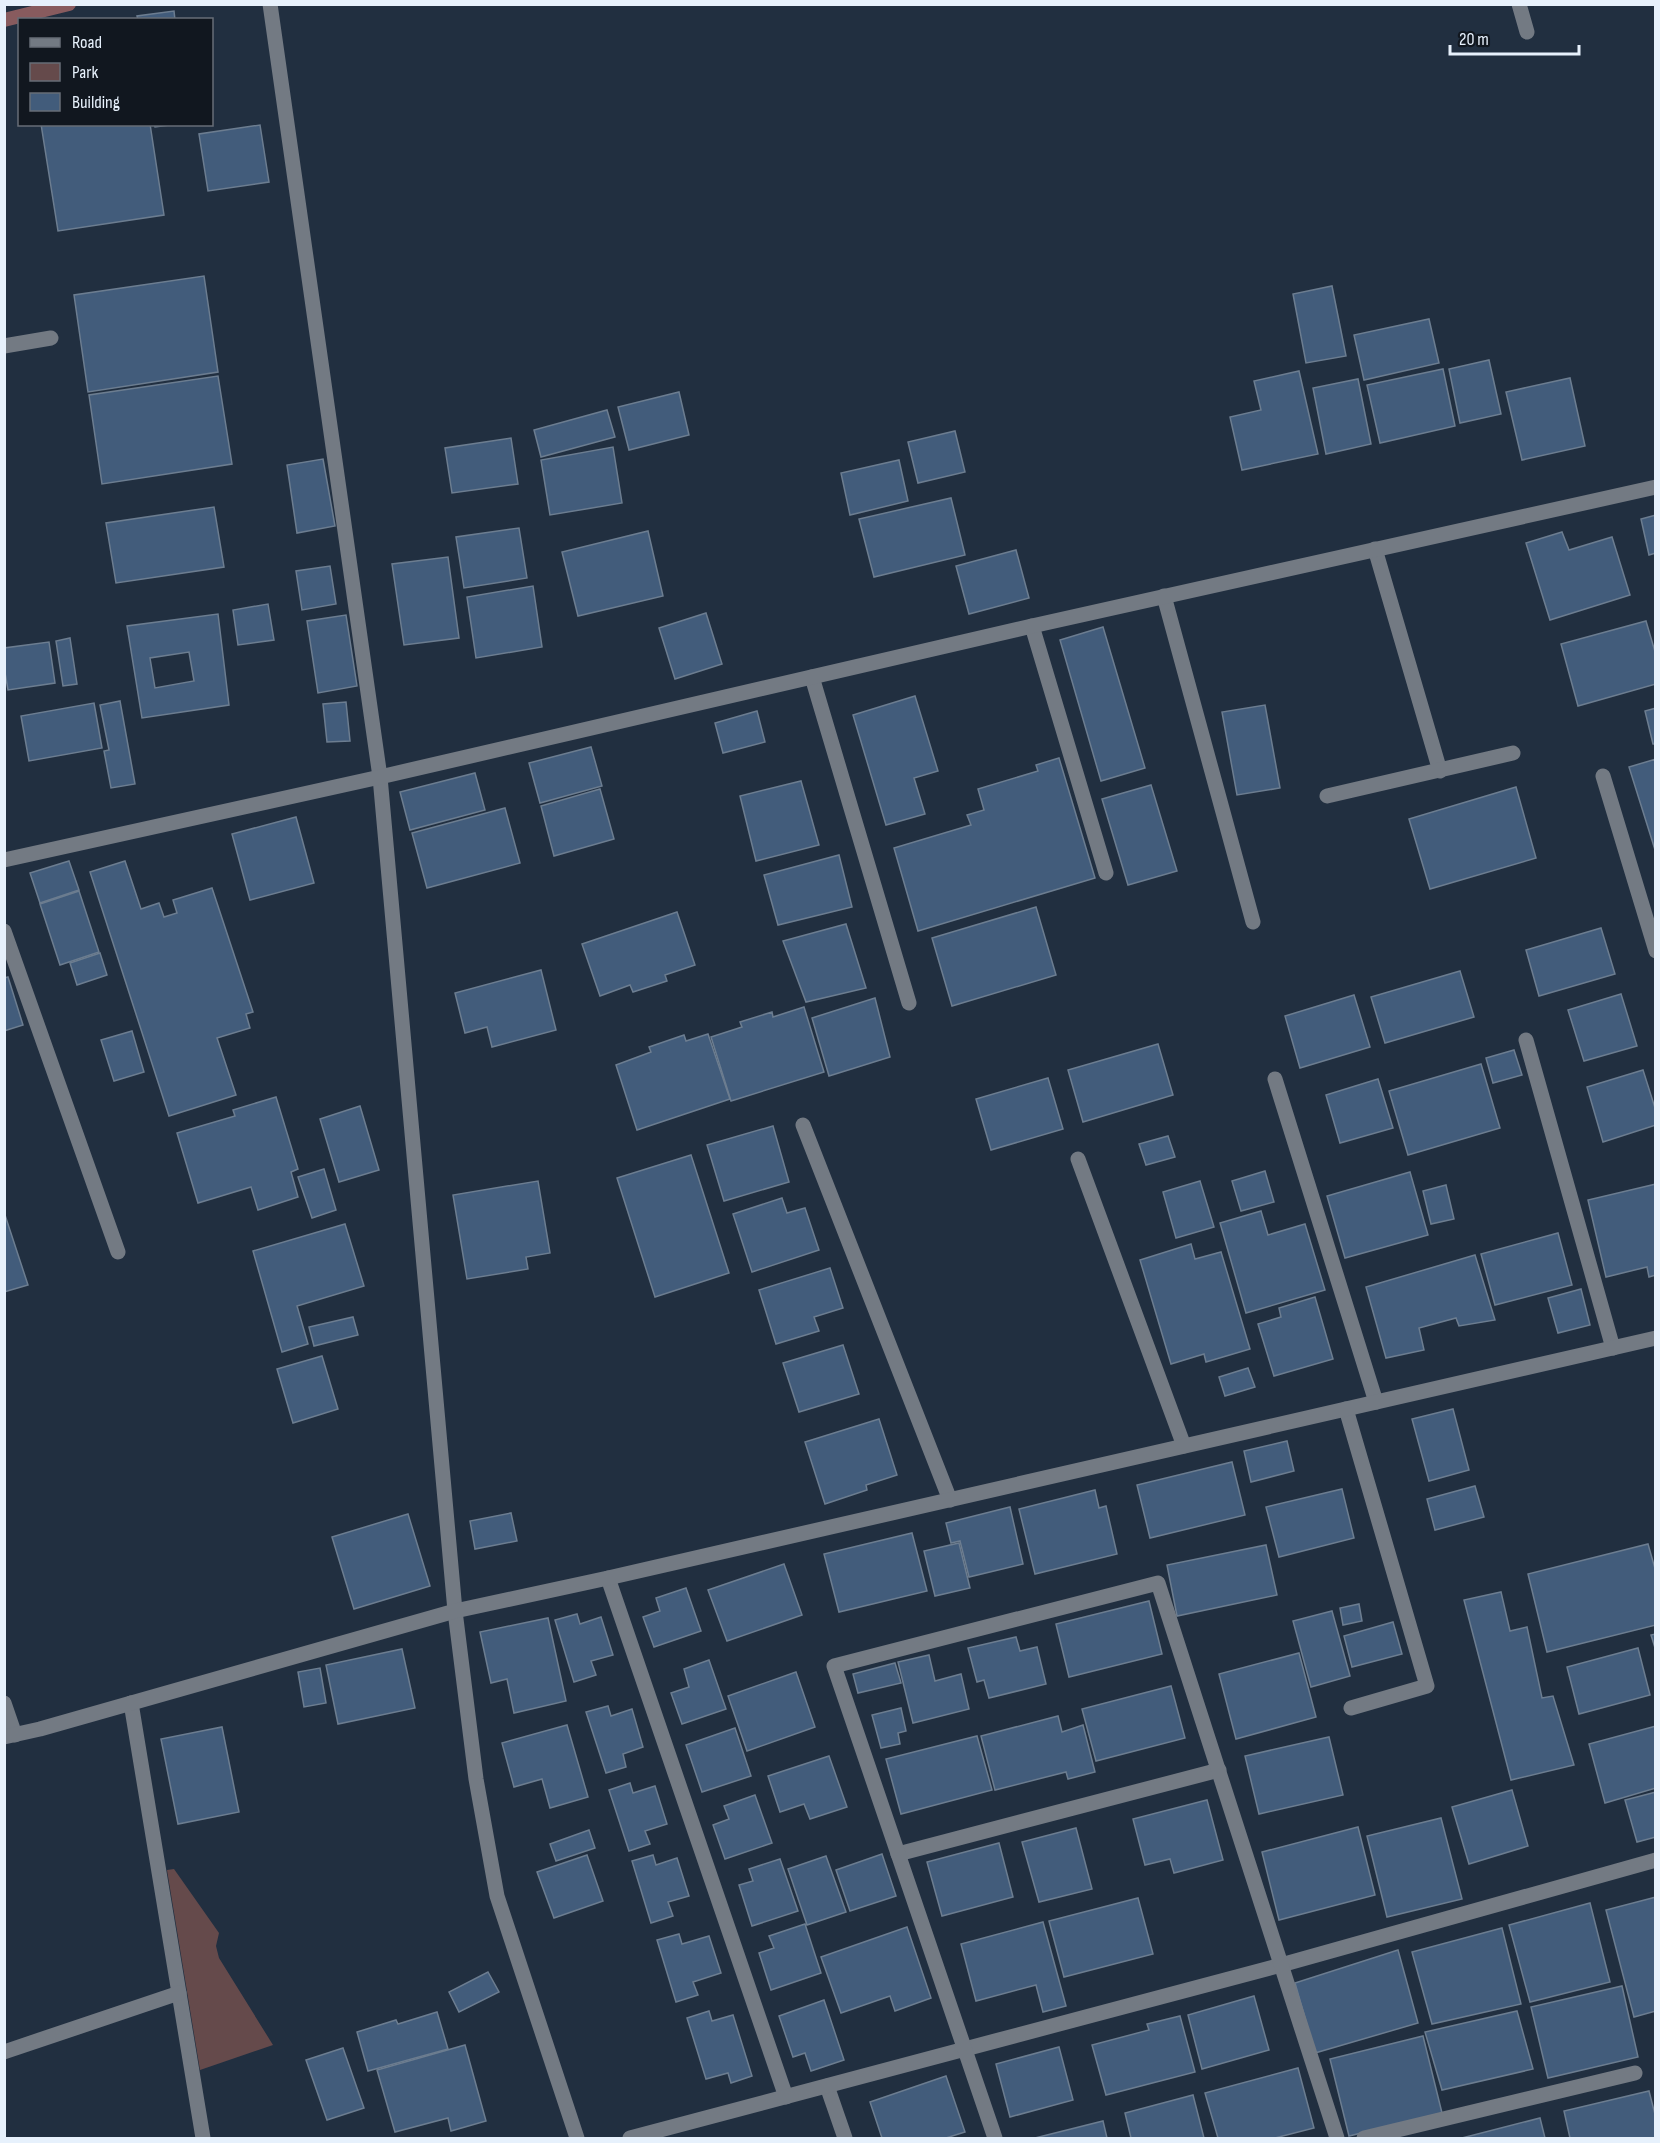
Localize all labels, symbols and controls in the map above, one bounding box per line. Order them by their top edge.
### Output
legend [18,18,213,126]
scale bar [1450,18,1579,56]
text: 20 m [1459,29,1489,50]
text: Road [72,32,102,53]
text: Park [72,62,98,83]
text: Building [72,92,120,113]

